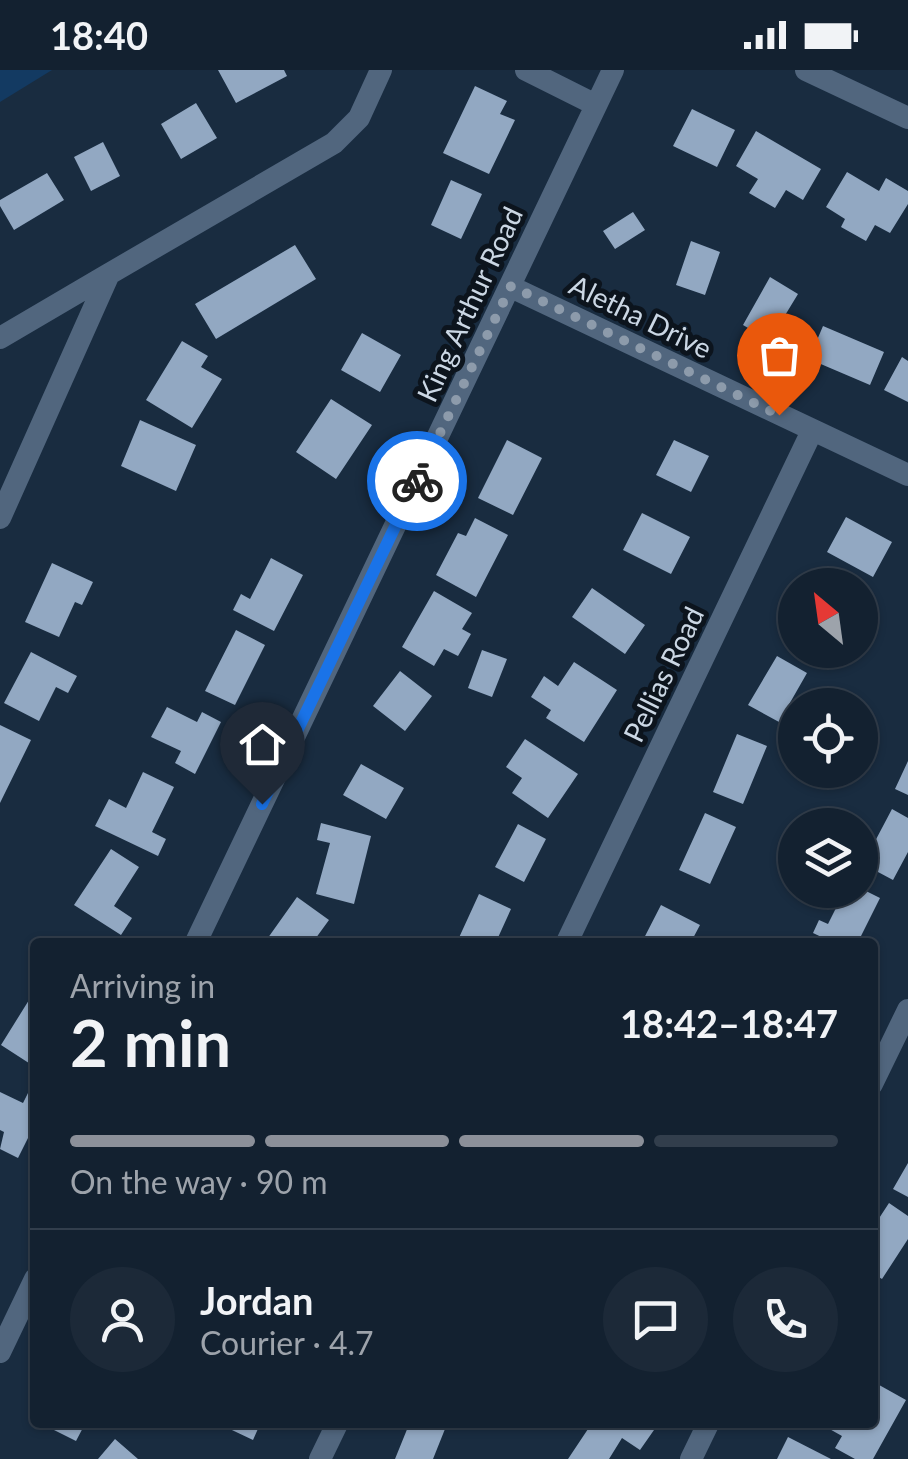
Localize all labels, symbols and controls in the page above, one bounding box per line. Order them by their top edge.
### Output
text: 18:40 [50,12,148,58]
street label: King Arthur Road [409,201,529,407]
street label: Aletha Drive [564,267,718,365]
pin [737,313,822,416]
icon: bag [752,328,807,383]
courier [367,431,467,531]
icon: bike [390,454,445,509]
north arrow [778,568,878,668]
map controls [778,568,878,908]
street label: Pellias Road [616,601,710,747]
button: locate [778,688,878,788]
pin [220,702,305,805]
icon: home [235,717,290,772]
button: layers [778,808,878,908]
text: Arriving in [70,966,215,1005]
text: 18:42–18:47 [620,1000,838,1046]
text: 2 min [70,1003,231,1081]
text: On the way · 90 m [70,1162,328,1201]
button: person [70,1267,175,1372]
button: chat [603,1267,708,1372]
button: phone [733,1267,838,1372]
text: Jordan [200,1277,313,1323]
text: Courier · 4.7 [200,1323,374,1362]

